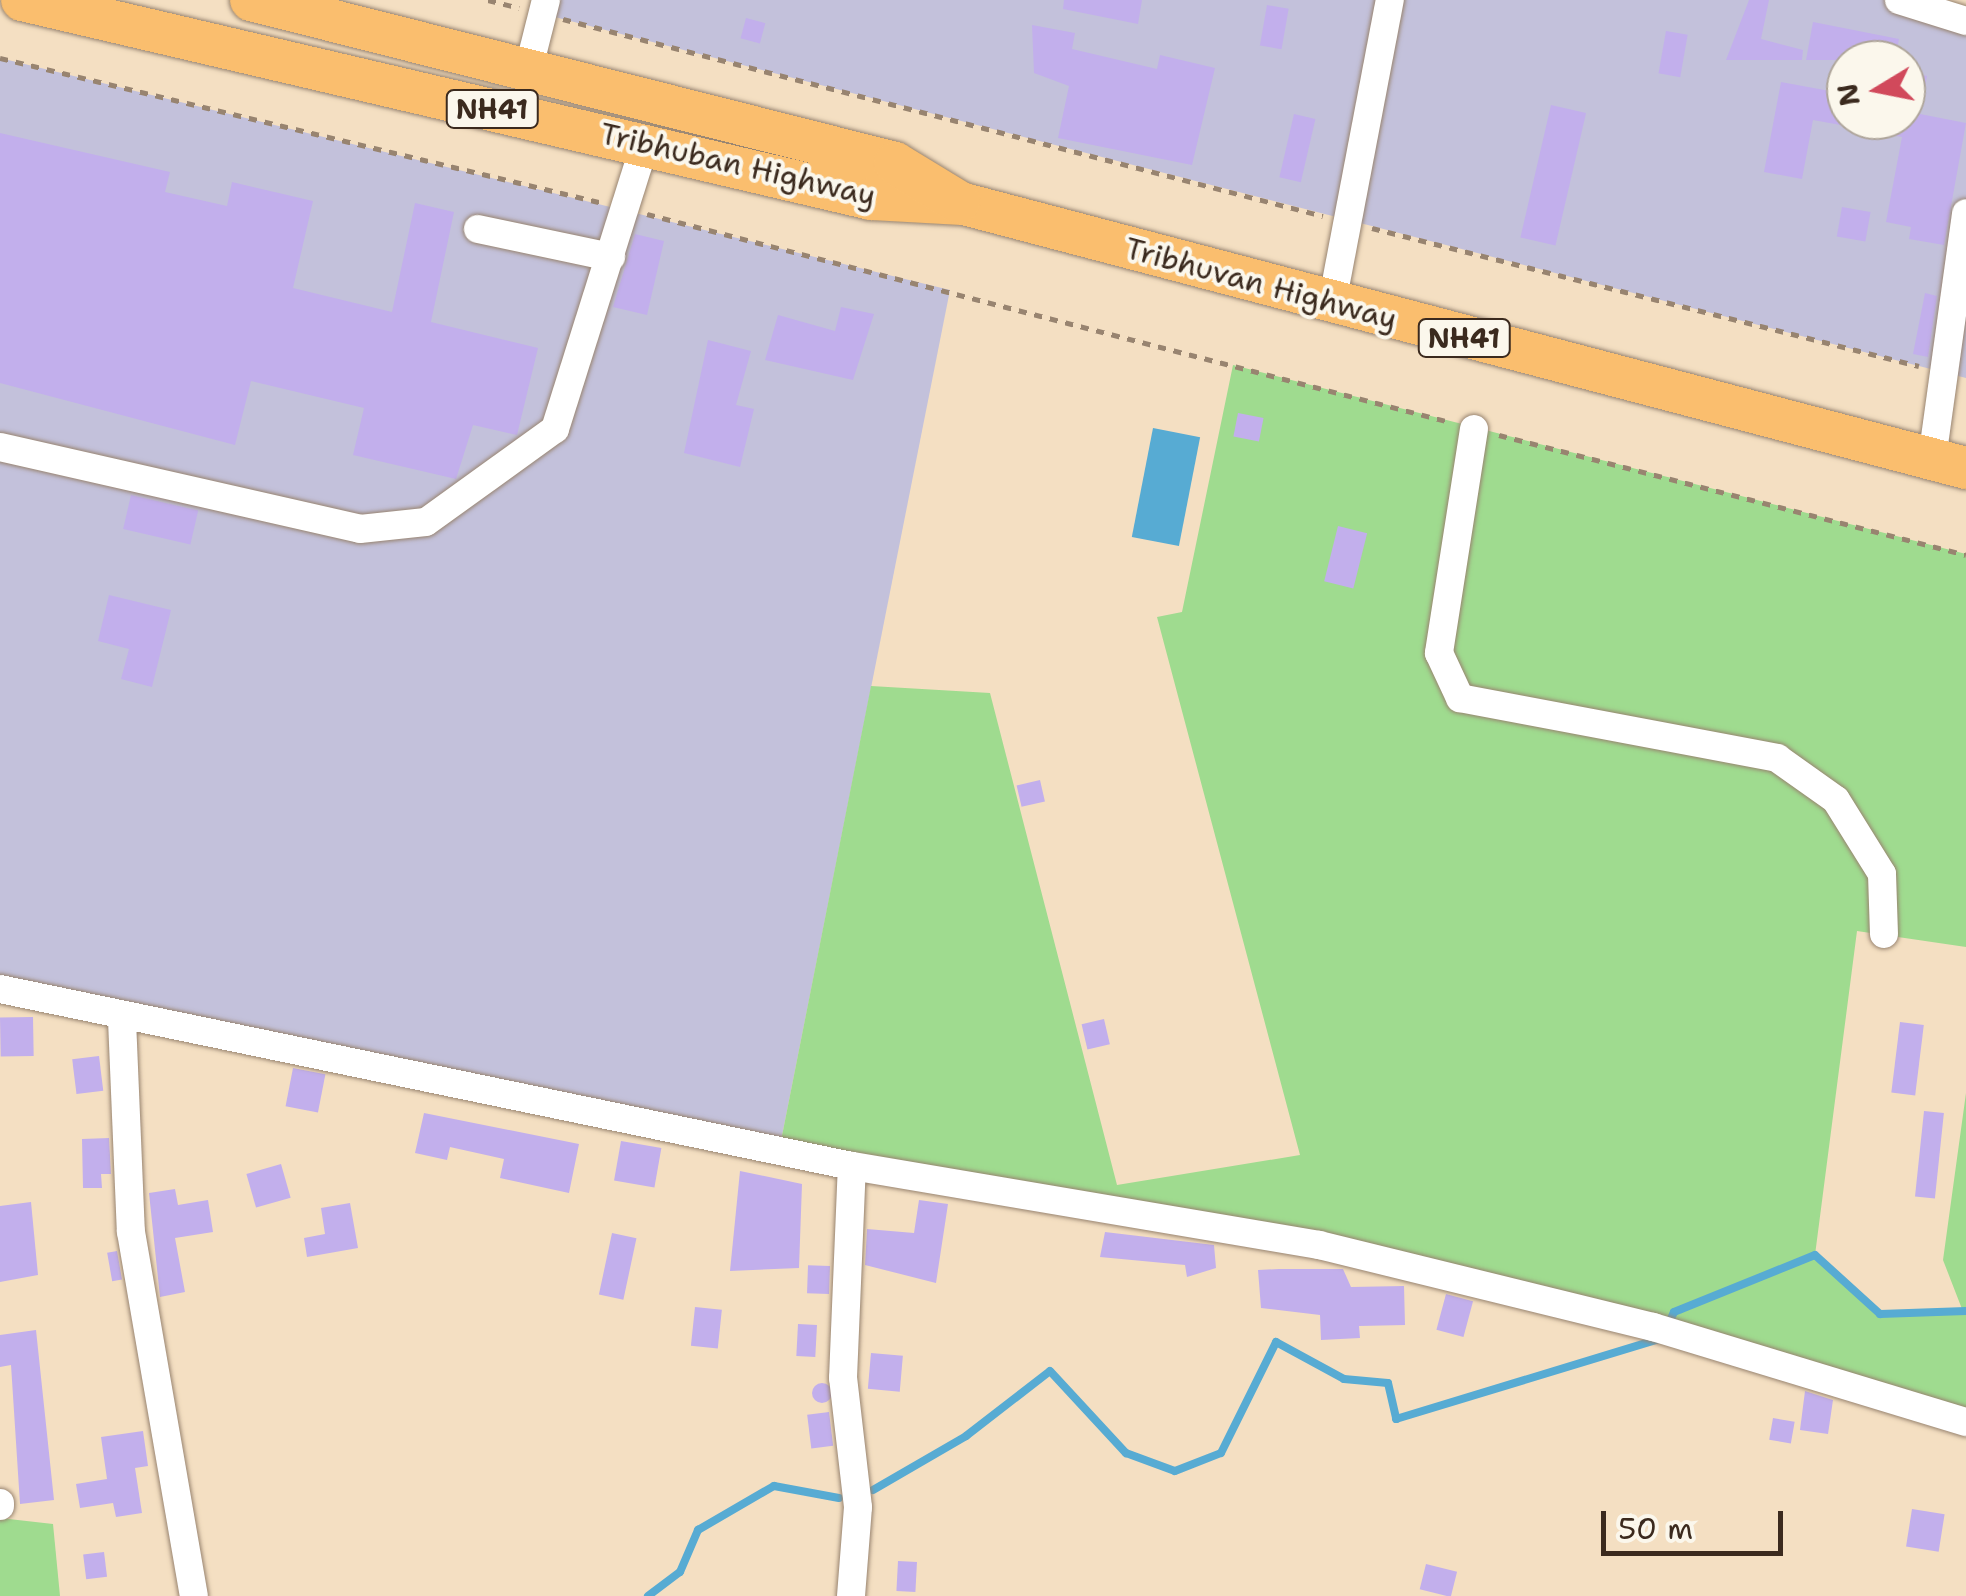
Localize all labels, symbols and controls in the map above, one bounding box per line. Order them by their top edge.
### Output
north arrow [1826,40,1926,140]
text: N [1828,81,1869,109]
road number: NH41 [444,86,540,132]
street label: Tribhuban Highway [597,116,879,214]
street label: Tribhuvan Highway [1121,230,1401,338]
road number: NH41 [1416,315,1512,361]
scale bar [1606,1491,1788,1553]
text: 50 m [1618,1508,1693,1549]

